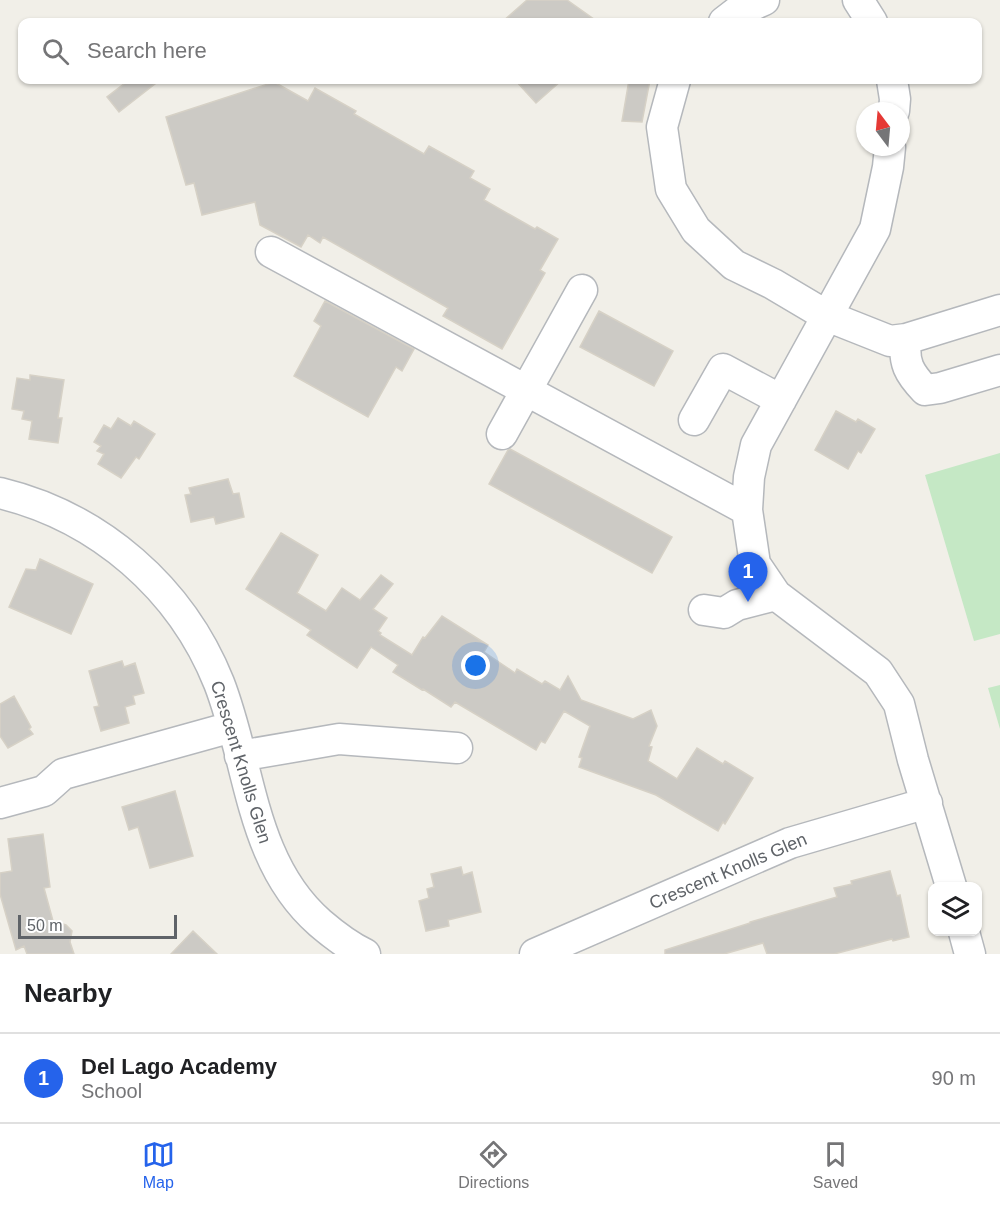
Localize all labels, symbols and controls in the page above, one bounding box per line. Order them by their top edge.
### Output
search box [18,18,982,84]
icon: search [39,35,72,68]
text: Search here [87,38,207,63]
north arrow [856,102,910,156]
pin: 1 [728,552,768,602]
your location [461,651,490,680]
street label: Crescent Knolls Glen [207,678,275,846]
street label: Crescent Knolls Glen [646,829,810,913]
map controls [928,882,982,936]
button: layers [928,882,982,936]
scale bar [18,912,177,940]
text: 50 m [27,917,63,934]
text: Nearby [24,978,112,1008]
text: Del Lago Academy [81,1054,277,1079]
text: 1 [38,1067,49,1089]
text: 90 m [932,1067,976,1089]
text: School [81,1080,142,1102]
tab: Map [142,1138,175,1192]
tab: Directions [458,1138,529,1192]
tab: Saved [813,1138,858,1192]

